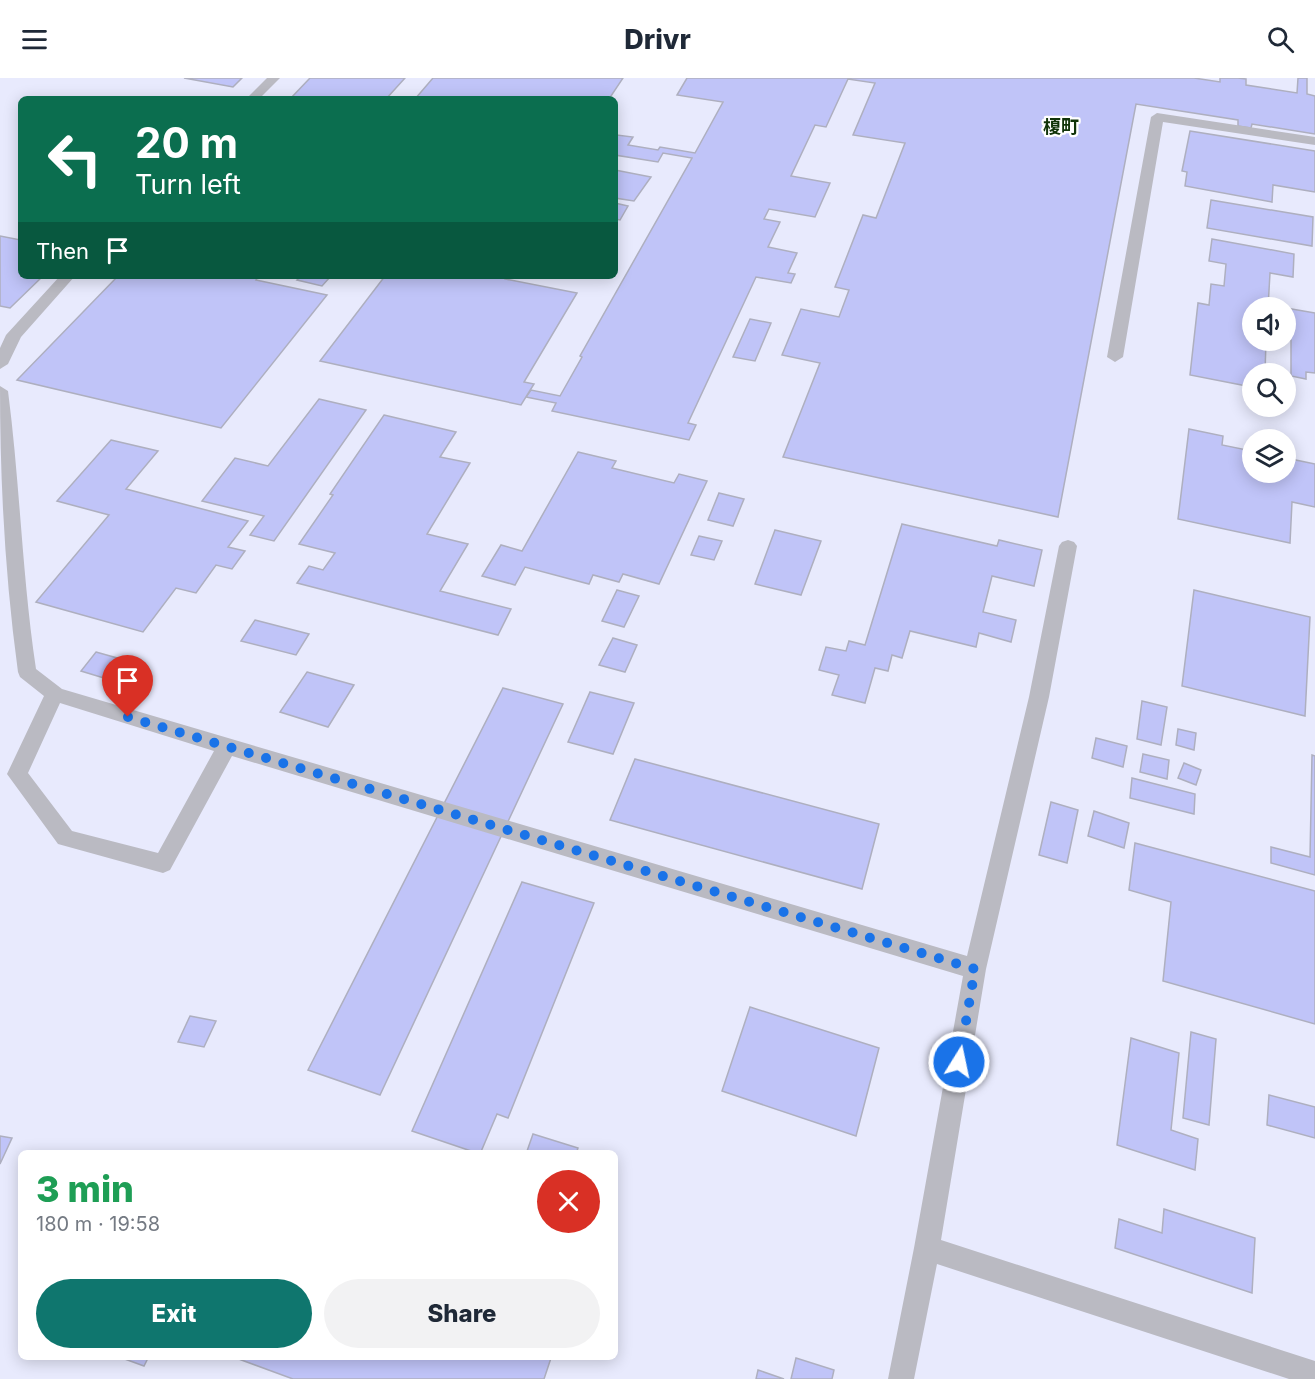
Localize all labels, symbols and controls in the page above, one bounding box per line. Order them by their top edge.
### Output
icon: menu [18,23,51,56]
text: Drivr [624,23,691,56]
icon: search [1264,23,1297,56]
district label: 榎町 [1043,116,1079,137]
text: 20 m [135,117,238,168]
icon: left [36,120,114,198]
text: Turn left [135,168,241,201]
icon: arrive [101,234,134,267]
text: Then [36,238,89,264]
map controls [1242,297,1296,483]
button: sound [1242,297,1296,351]
button: search [1242,363,1296,417]
button: layers [1242,429,1296,483]
pin [102,655,153,717]
icon: arrive [111,664,144,697]
position arrow [927,1030,991,1094]
text: 3 min [36,1167,134,1211]
button: close [537,1170,600,1233]
text: 180 m · 19:58 [36,1212,160,1236]
button: Exit [36,1279,312,1348]
button: Share [324,1279,600,1348]

